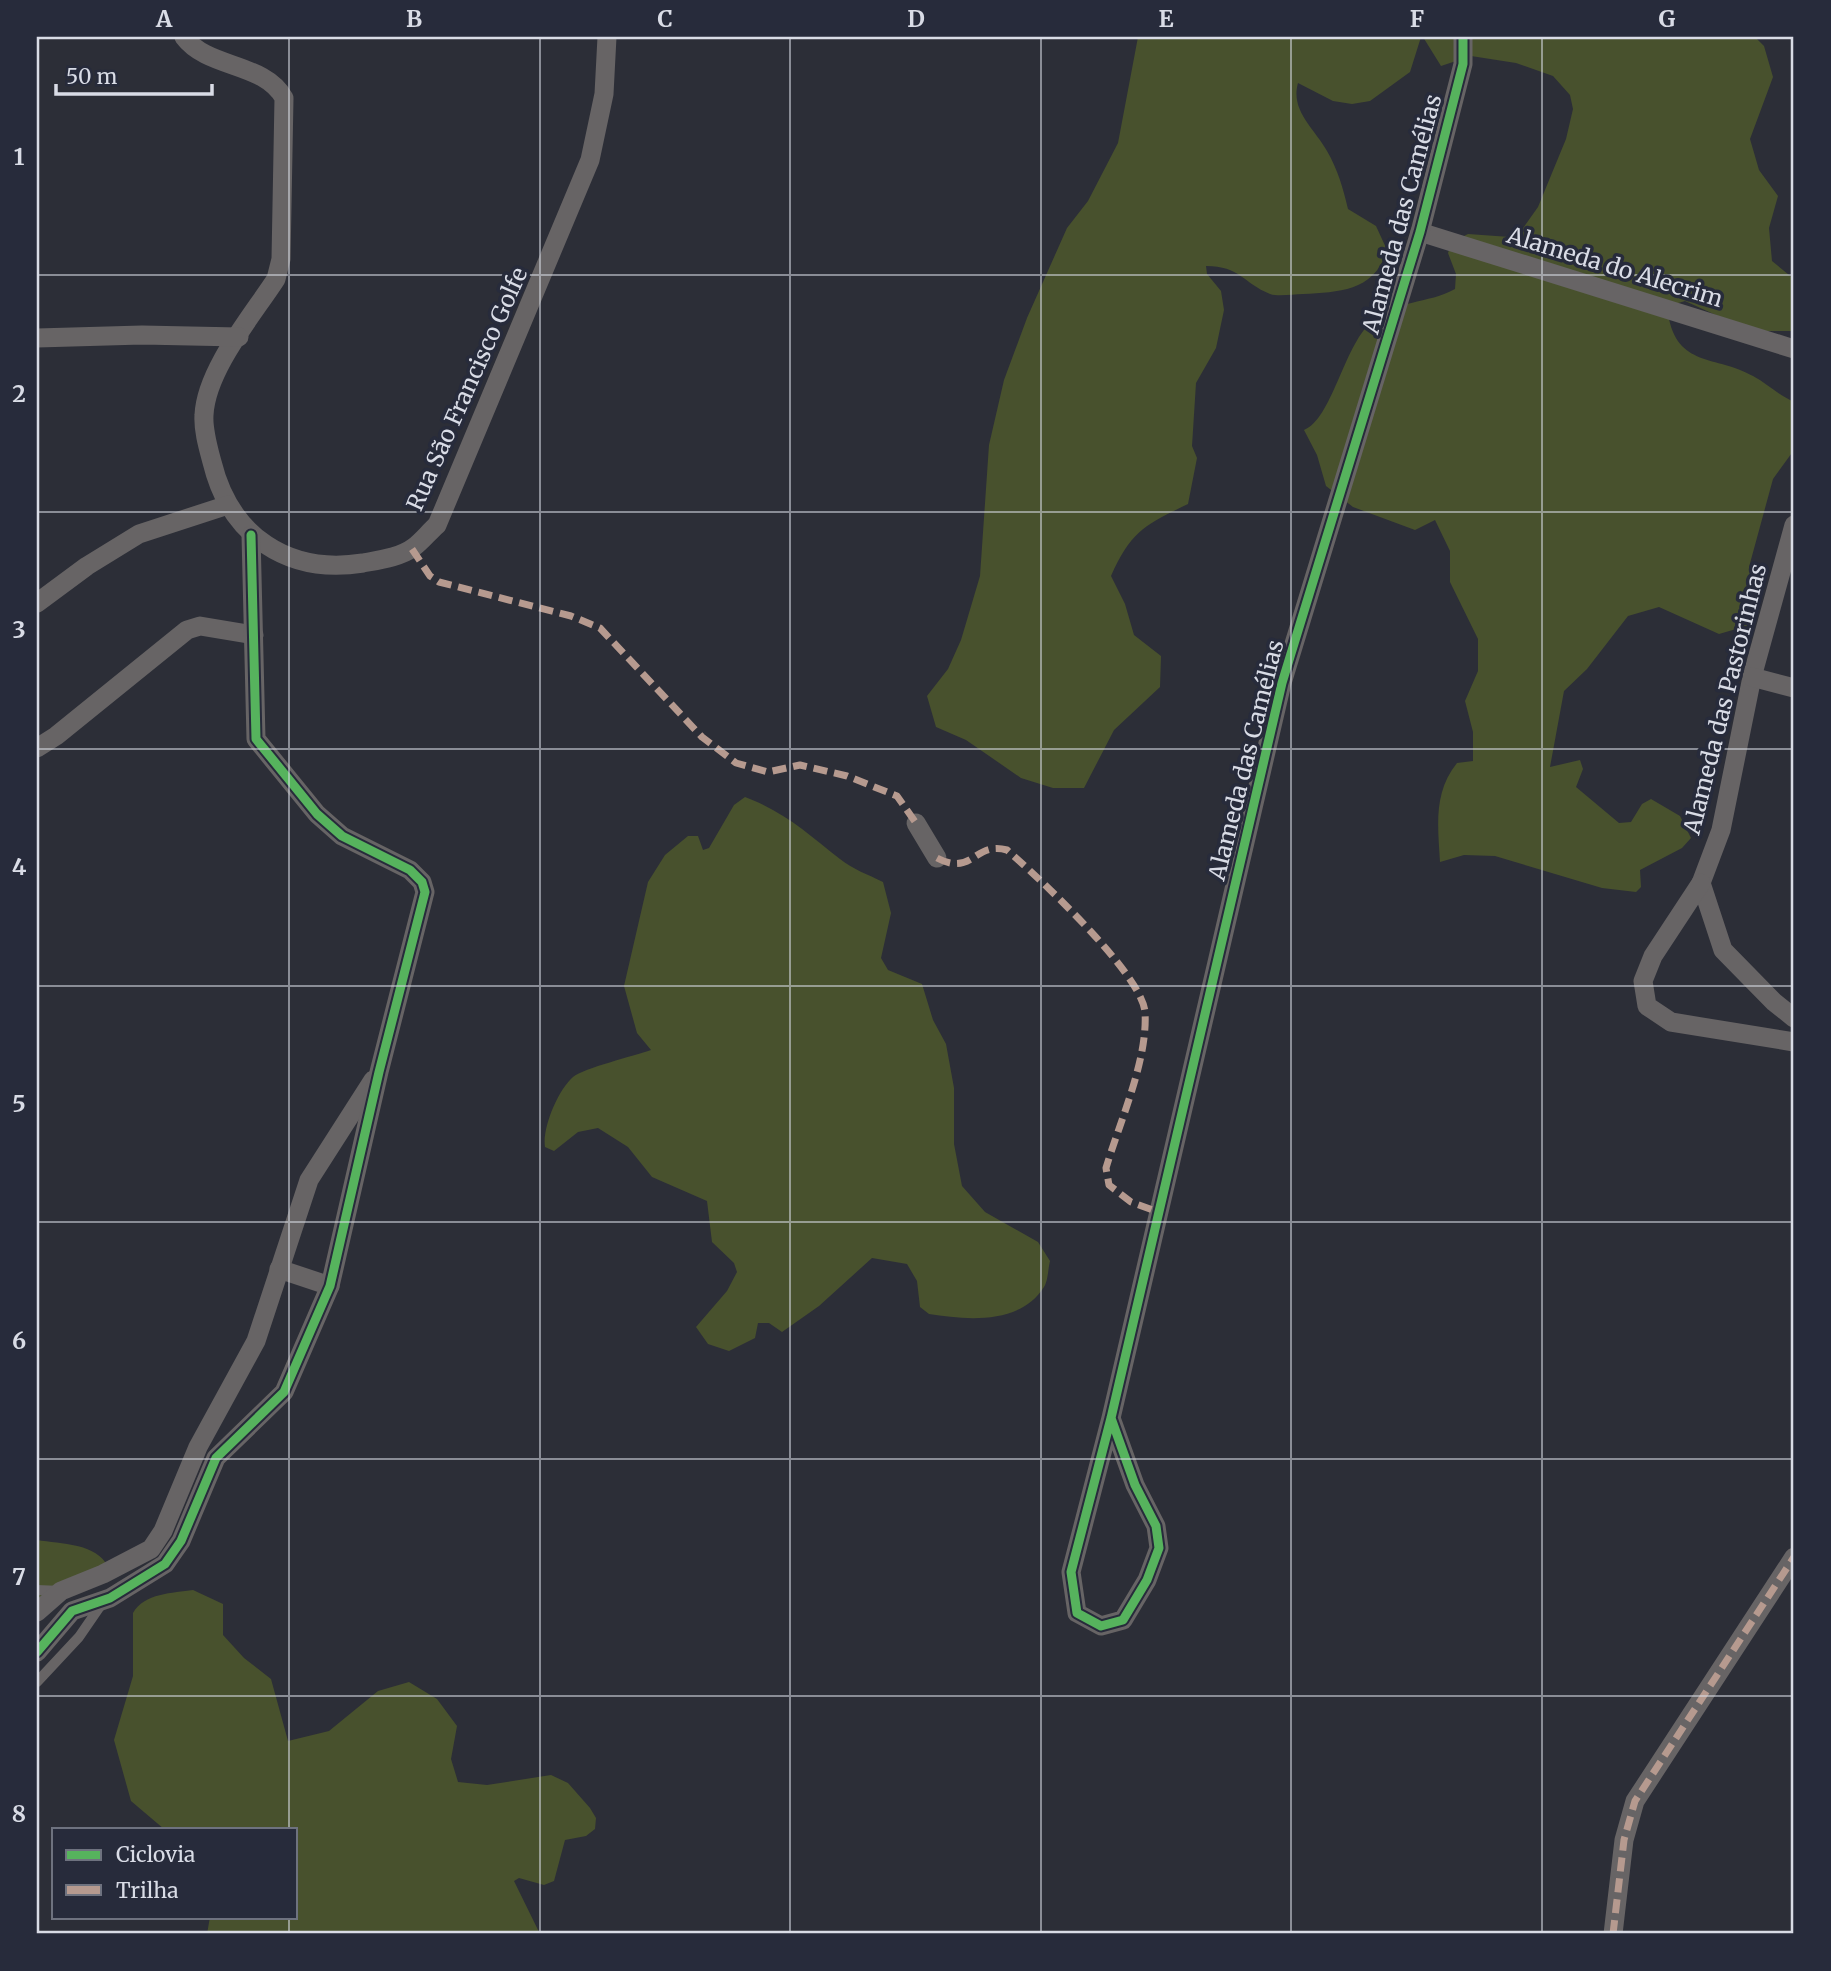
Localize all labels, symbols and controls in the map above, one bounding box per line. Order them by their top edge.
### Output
text: A [155,4,173,33]
text: B [406,4,422,33]
text: C [657,4,673,33]
text: D [907,4,925,33]
text: E [1158,4,1174,33]
text: F [1410,4,1424,33]
text: G [1659,4,1676,33]
scale bar [56,52,212,96]
text: 50 m [66,63,117,90]
street label: Alameda das Camélias [1355,91,1447,338]
text: 1 [14,142,25,171]
street label: Alameda do Alecrim [1503,220,1727,313]
street label: Rua São Francisco Golfe [400,263,533,515]
text: 2 [12,379,26,408]
street label: Alameda das Pastorinhas [1677,560,1772,838]
text: 3 [12,615,26,644]
street label: Alameda das Camélias [1201,637,1289,884]
text: 4 [12,852,27,881]
text: 5 [12,1089,26,1118]
text: 6 [12,1326,26,1355]
text: 7 [12,1562,26,1591]
text: 8 [12,1799,26,1828]
legend [52,1828,298,1918]
text: Ciclovia [116,1841,195,1868]
text: Trilha [116,1877,178,1904]

